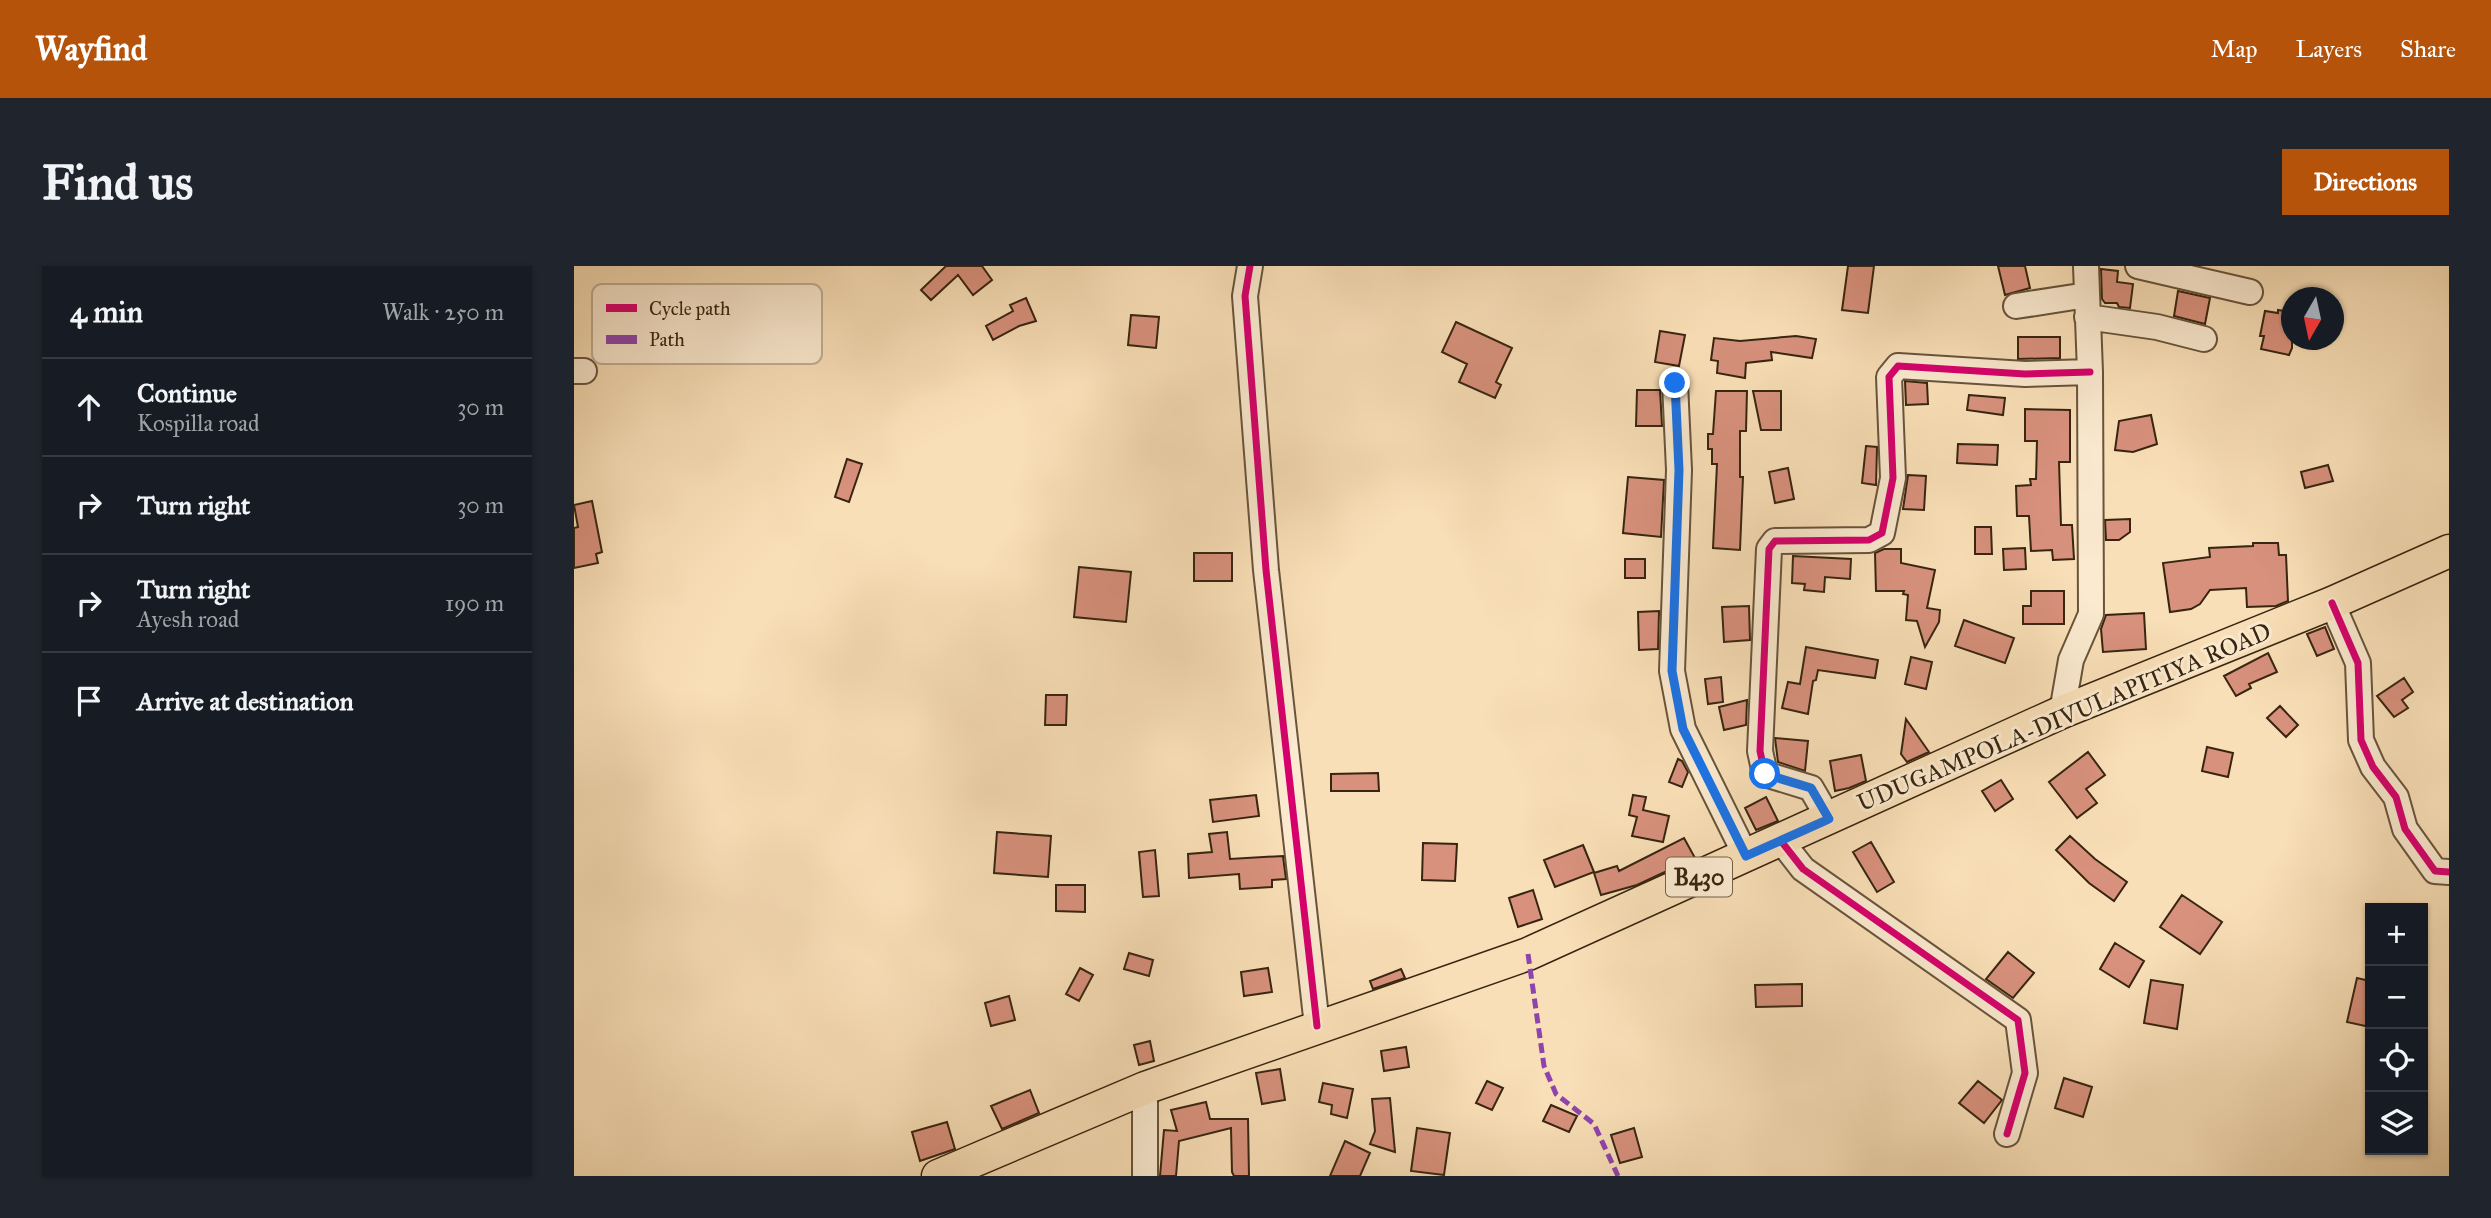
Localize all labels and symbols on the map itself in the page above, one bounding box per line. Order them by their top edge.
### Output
legend [592,284,822,364]
north arrow [2281,287,2344,350]
text: Cycle path [649,297,731,320]
text: Path [649,328,685,351]
route end [1659,367,1690,398]
street label: UDUGAMPOLA-DIVULAPITIYA ROAD [1853,616,2275,818]
route start [1749,758,1780,789]
road number: B430 [1666,858,1732,897]

